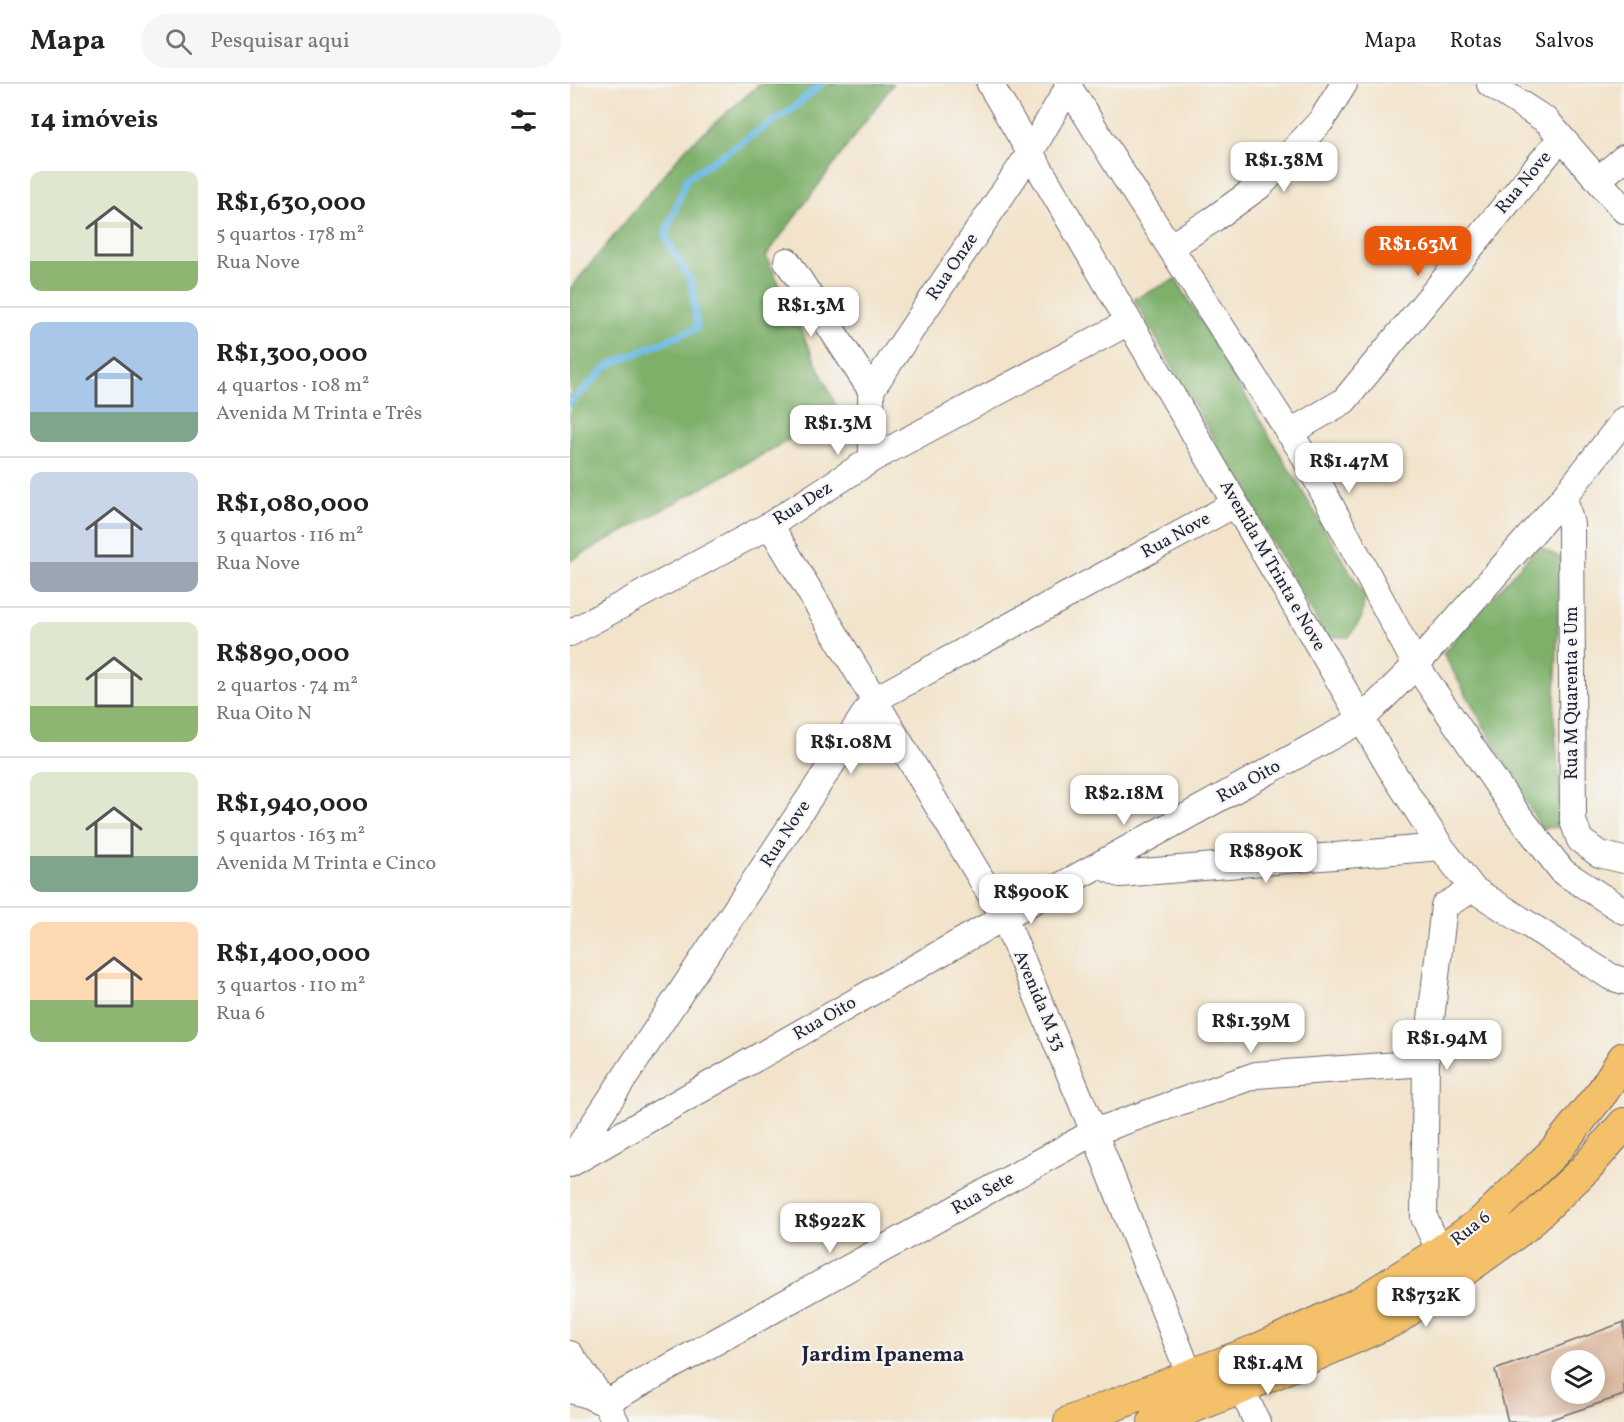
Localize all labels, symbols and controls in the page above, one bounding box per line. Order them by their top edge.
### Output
search box [141,14,561,68]
text: Mapa [30,22,105,61]
icon: search [162,25,195,58]
text: Pesquisar aqui [210,26,350,57]
text: Mapa [1364,27,1417,56]
text: Rotas [1450,27,1502,56]
text: Salvos [1535,27,1594,56]
text: 14 imóveis [30,102,158,138]
icon: filters [507,104,540,137]
pin: R$1.38M [1229,142,1339,193]
street label: Rua Nove [1490,146,1558,220]
text: R$1.38M [1245,147,1323,175]
text: R$1,630,000 [216,185,366,221]
icon: home [78,195,150,267]
text: 5 quartos · 178 m² [216,221,364,249]
pin: R$1.63M [1363,226,1473,277]
street label: Rua Onze [921,228,985,306]
text: R$1.63M [1378,231,1458,259]
text: Rua Nove [216,249,300,277]
pin: R$1.3M [762,287,860,338]
text: R$1.3M [777,292,845,320]
text: R$1,300,000 [216,336,367,372]
icon: home [78,346,150,418]
text: 4 quartos · 108 m² [216,372,369,400]
text: Avenida M Trinta e Três [216,400,422,428]
pin: R$1.3M [789,405,887,456]
text: R$1.3M [804,410,872,438]
pin: R$1.47M [1294,443,1404,494]
text: R$1.47M [1309,448,1389,476]
street label: Rua Dez [769,476,837,532]
street label: Avenida M Trinta e Nove [1213,476,1331,656]
text: R$1,080,000 [216,486,369,522]
icon: home [78,496,150,568]
street label: Rua Nove [1137,507,1215,565]
text: 3 quartos · 116 m² [216,522,363,550]
text: Rua Nove [216,550,300,578]
street label: Rua M Quarenta e Um [1560,606,1585,780]
text: R$890,000 [216,636,350,672]
icon: home [78,646,150,718]
text: 2 quartos · 74 m² [216,672,358,700]
text: Rua Oito N [216,700,312,728]
pin: R$1.08M [796,724,906,775]
text: R$1.08M [810,729,892,757]
street label: Rua Oito [1213,754,1285,810]
pin: R$2.18M [1069,775,1179,826]
text: R$2.18M [1084,780,1164,808]
text: R$1,940,000 [216,786,368,822]
street label: Rua Nove [755,795,817,873]
icon: home [78,796,150,868]
text: 5 quartos · 163 m² [216,822,365,850]
pin: R$890K [1217,833,1315,884]
text: R$890K [1229,838,1303,866]
text: Avenida M Trinta e Cinco [216,850,436,878]
pin: R$900K [982,874,1080,925]
text: R$900K [993,879,1069,907]
text: R$1,400,000 [216,936,370,972]
icon: home [78,946,150,1018]
street label: Avenida M 33 [1007,947,1071,1055]
text: 3 quartos · 110 m² [216,972,365,1000]
street label: Rua Oito [789,991,861,1047]
text: Rua 6 [216,1000,265,1028]
pin: R$1.39M [1196,1003,1306,1054]
text: R$1.39M [1212,1008,1290,1036]
pin: R$1.94M [1392,1020,1502,1071]
text: R$1.94M [1406,1025,1488,1053]
street label: Rua Sete [947,1167,1019,1221]
pin: R$922K [781,1203,879,1254]
street label: Rua 6 [1446,1206,1496,1252]
text: R$922K [794,1208,866,1236]
pin: R$732K [1377,1277,1475,1328]
text: R$732K [1391,1282,1461,1310]
district label: Jardim Ipanema [801,1341,964,1370]
pin: R$1.4M [1219,1345,1317,1396]
text: R$1.4M [1233,1350,1303,1378]
map controls [1551,1350,1605,1404]
button: layers [1551,1350,1605,1404]

